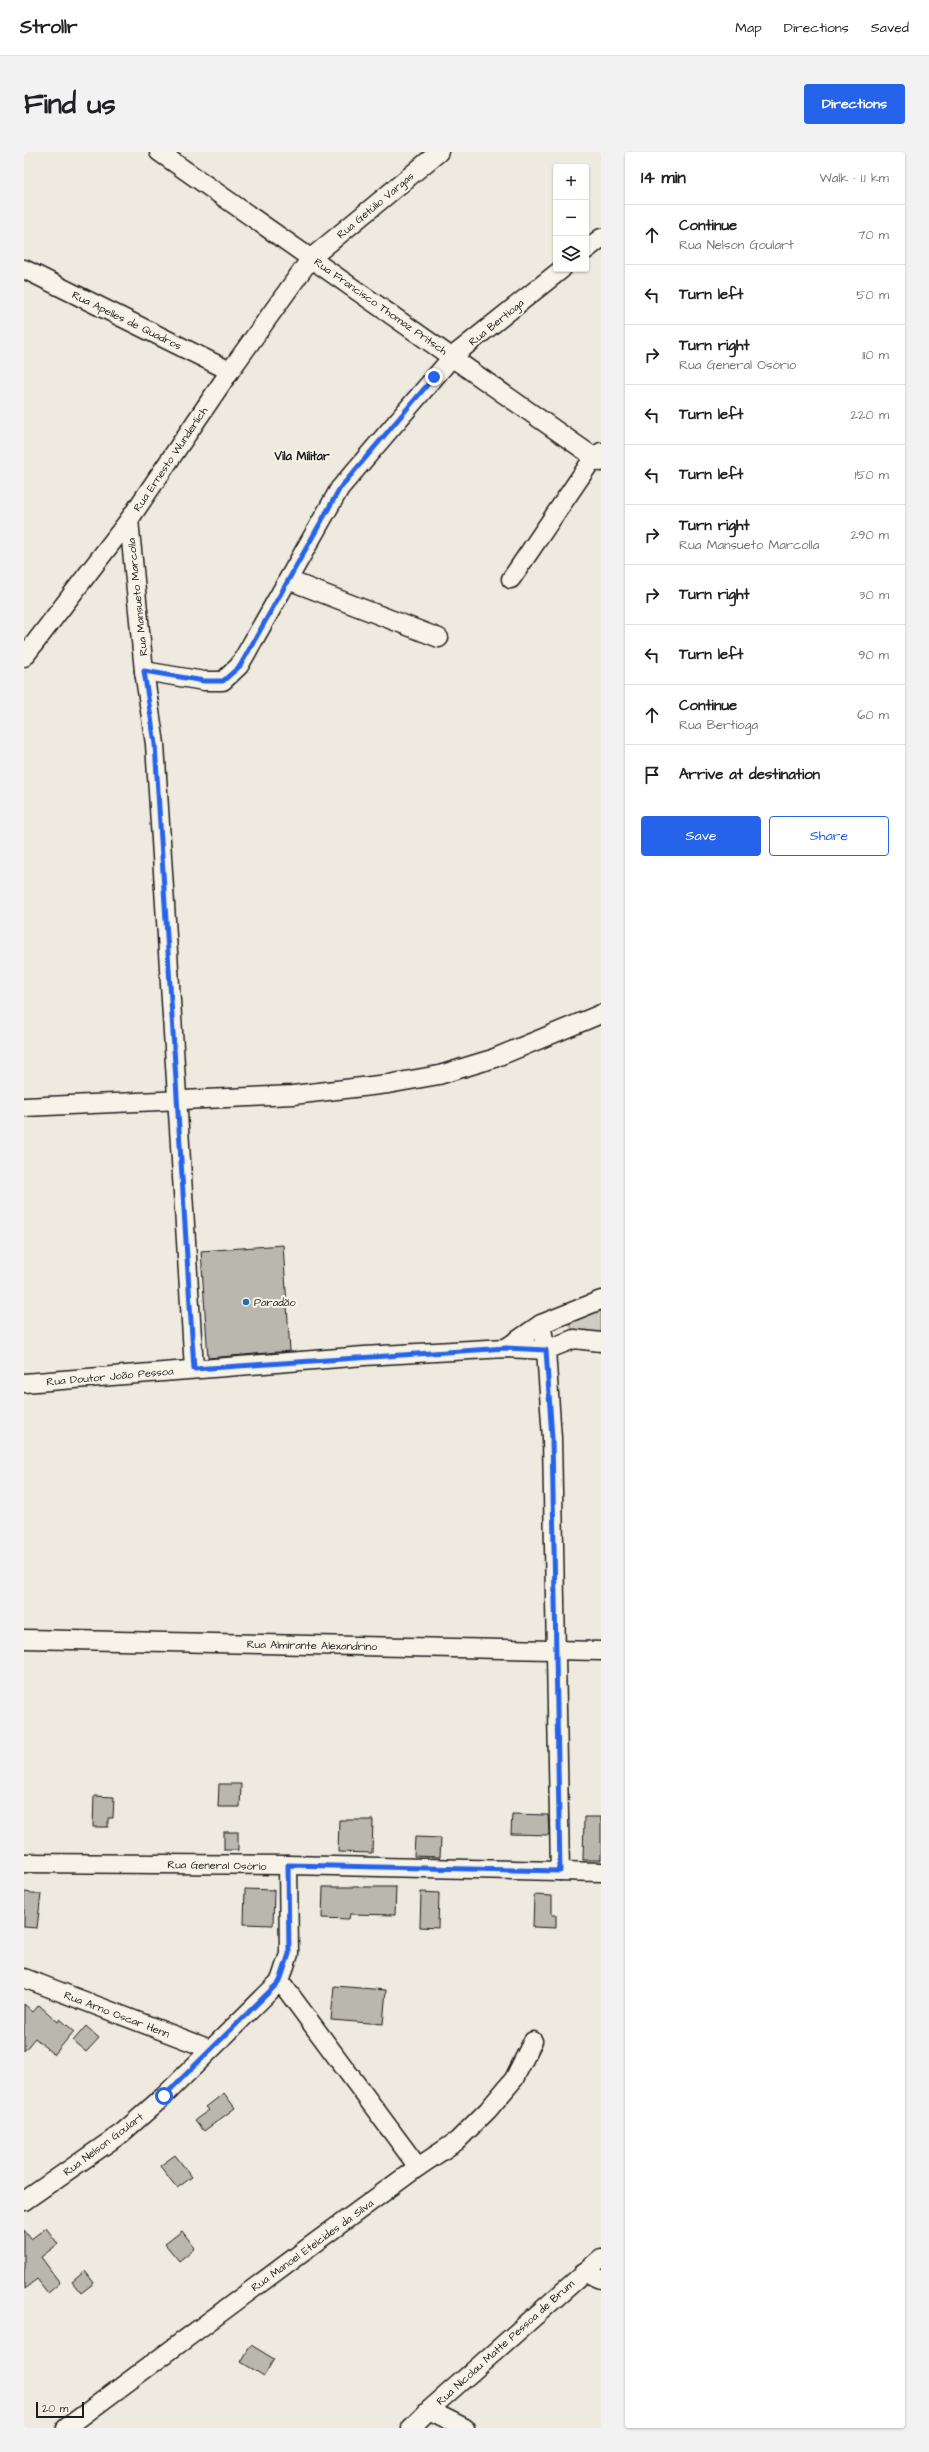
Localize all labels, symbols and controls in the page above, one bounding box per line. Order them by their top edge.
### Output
text: Strollr [20,14,78,41]
text: Map [735,18,762,38]
text: Directions [784,18,849,38]
text: Saved [871,18,909,38]
button: Directions [804,84,905,124]
text: Find us [24,85,115,124]
map controls [553,164,589,272]
button: + [553,164,589,200]
text: 14 min [641,166,686,190]
street label: Rua Getúlio Vargas [334,168,418,243]
text: Walk · 1.1 km [819,169,889,187]
button: − [553,200,589,236]
text: Continue [679,215,737,236]
icon: ahead [641,224,663,246]
text: 70 m [857,226,889,244]
button: layers [553,236,589,272]
text: Rua Nelson Goulart [679,236,793,254]
street label: Rua Francisco Thomaz Pritsch [311,255,451,359]
icon: left [641,284,663,306]
text: Turn left [679,284,743,305]
text: 50 m [856,286,889,304]
street label: Rua Apelles de Quadros [69,287,185,354]
street label: Rua Bertioga [466,295,528,350]
text: Turn right [679,335,750,356]
icon: right [641,344,663,366]
text: 110 m [862,346,889,364]
text: Rua General Osório [679,356,796,374]
route end [425,368,443,386]
street label: Rua Ernesto Wunderlich [130,404,211,514]
icon: left [641,404,663,426]
text: Turn left [679,404,743,425]
text: 220 m [851,406,889,424]
district label: Vila Militar [273,448,330,465]
icon: left [641,464,663,486]
text: Turn left [679,464,743,485]
text: 150 m [855,466,889,484]
text: Turn right [679,515,750,536]
icon: right [641,524,663,546]
text: 290 m [851,526,889,544]
text: Rua Mansueto Marcolla [679,536,819,554]
street label: Rua Mansueto Marcolla [124,537,151,657]
icon: right [641,584,663,606]
text: Turn right [679,584,750,605]
text: 30 m [859,586,889,604]
icon: left [641,644,663,666]
text: Turn left [679,644,743,665]
text: 90 m [858,646,889,664]
text: Continue [679,695,737,716]
icon: ahead [641,704,663,726]
text: 60 m [857,706,889,724]
text: Rua Bertioga [679,716,758,734]
icon: arrive [641,764,663,786]
text: Arrive at destination [679,764,820,785]
button: Save [641,816,761,856]
button: Share [769,816,889,856]
place label: Paradão [254,1295,297,1310]
marker: Paradão [241,1297,251,1307]
street label: Rua Doutor João Pessoa [46,1363,175,1390]
street label: Rua Almirante Alexandrino [247,1637,378,1654]
street label: Rua General Osório [167,1857,268,1874]
street label: Rua Arno Oscar Henn [62,1987,172,2042]
route start [155,2087,173,2105]
street label: Rua Nelson Goulart [60,2109,147,2180]
street label: Rua Manoel Etelcides da Silva [248,2196,377,2295]
street label: Rua Nicolau Matte Pessoa de Brum [433,2276,578,2408]
scale bar [36,2400,84,2419]
text: 20 m [42,2401,68,2416]

